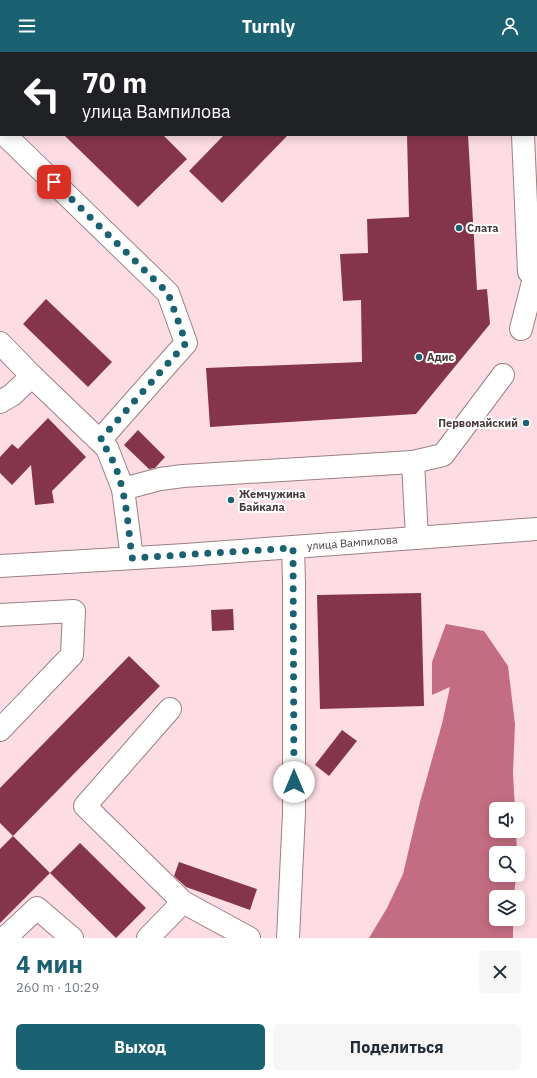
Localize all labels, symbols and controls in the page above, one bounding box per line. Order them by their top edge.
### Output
icon: menu [16,15,38,37]
text: Turnly [242,15,295,38]
icon: person [499,15,521,37]
text: 70 m [82,64,147,101]
icon: left [16,68,68,120]
text: улица Вампилова [82,100,231,123]
pin [37,165,71,199]
icon: arrive [43,171,65,193]
place label: Слата [467,221,499,235]
marker: Слата [454,223,464,233]
place label: Адис [427,350,455,364]
marker: Адис [414,352,424,362]
place label: Первомайский [438,416,518,430]
marker: Первомайский [521,418,531,428]
place label: Жемчужина Байкала [239,487,306,514]
marker: Жемчужина Байкала [226,495,236,505]
street label: улица Вампилова [306,532,398,553]
position arrow [273,761,315,803]
map controls [489,802,525,926]
button: sound [489,802,525,838]
button: search [489,846,525,882]
button: layers [489,890,525,926]
text: 4 мин [16,948,83,980]
button: close [479,951,521,993]
text: 260 m · 10:29 [16,979,99,996]
button: Выход [16,1024,265,1070]
button: Поделиться [273,1024,521,1070]

